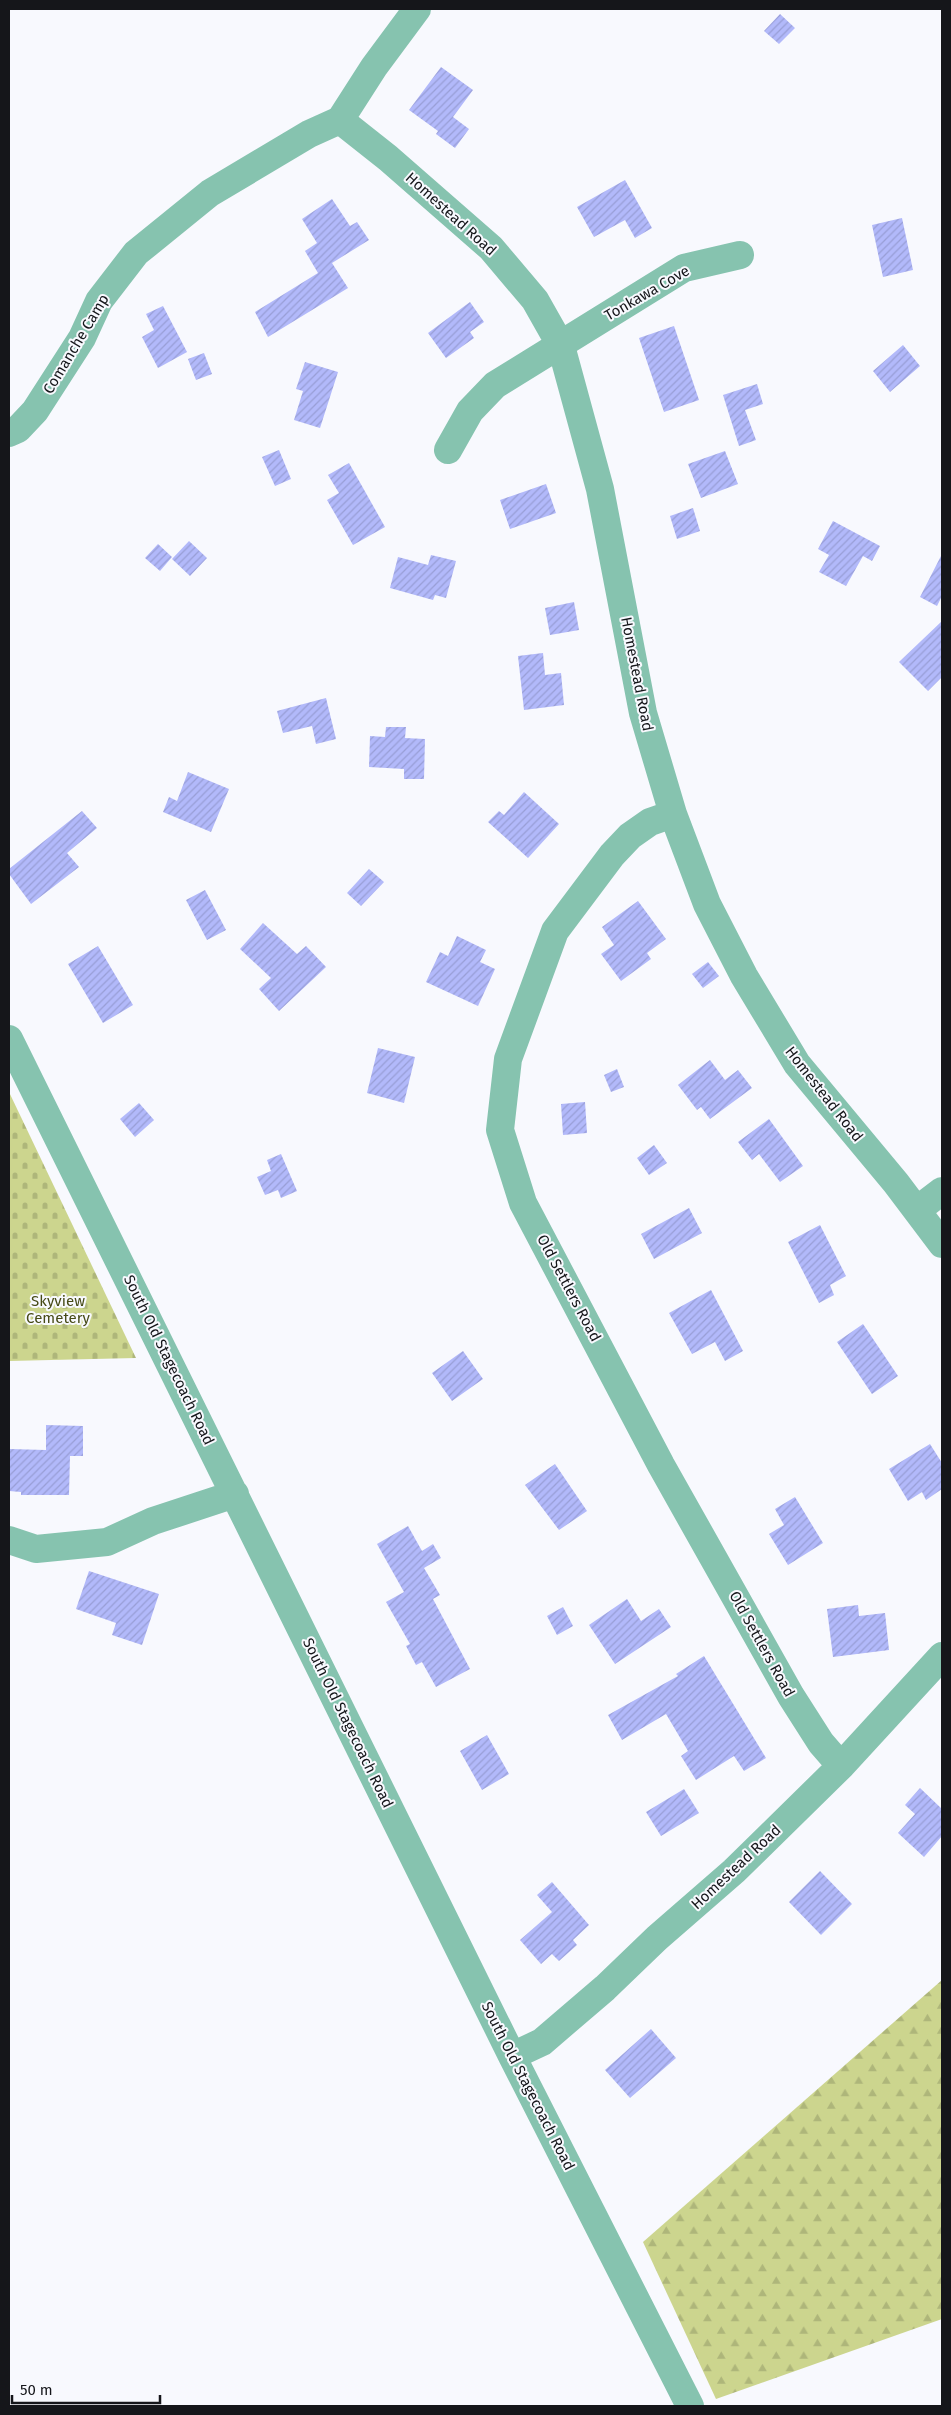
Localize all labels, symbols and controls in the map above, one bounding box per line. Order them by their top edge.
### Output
street label: Homestead Road [402,169,500,259]
street label: Tonkawa Cove [601,261,693,325]
street label: Comanche Camp [39,291,113,397]
street label: Homestead Road [617,615,657,733]
street label: Homestead Road [781,1043,867,1145]
street label: Old Settlers Road [533,1232,605,1344]
street label: South Old Stagecoach Road [120,1272,218,1448]
park label: Skyview Cemetery [26,1292,91,1327]
street label: Old Settlers Road [725,1588,799,1700]
street label: South Old Stagecoach Road [299,1635,397,1811]
street label: Homestead Road [687,1821,785,1913]
street label: South Old Stagecoach Road [478,1999,578,2173]
scale bar [12,2372,160,2404]
text: 50 m [20,2381,53,2399]

